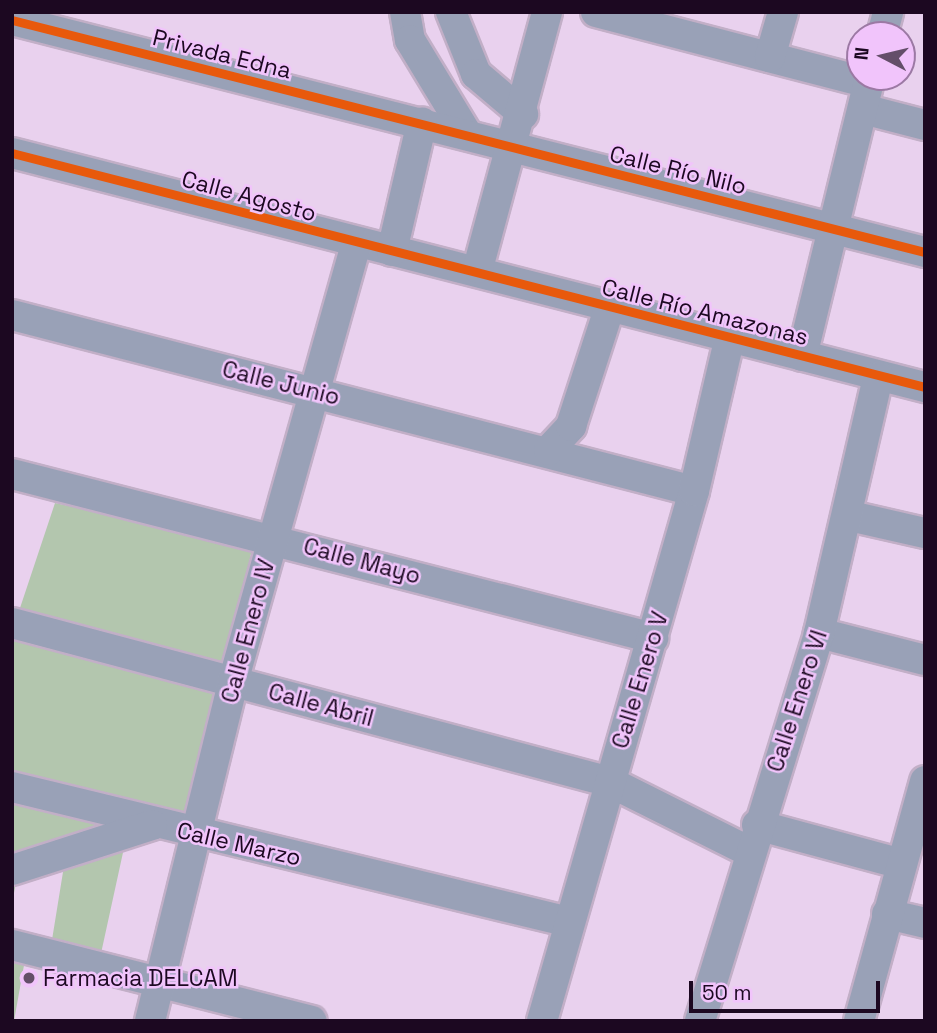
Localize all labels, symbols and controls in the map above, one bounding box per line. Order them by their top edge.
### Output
north arrow [846,21,916,91]
street label: Privada Edna [150,23,294,85]
text: N [848,46,875,61]
street label: Calle Río Nilo [607,140,749,200]
street label: Calle Agosto [179,165,319,227]
street label: Calle Río Amazonas [599,273,811,351]
street label: Calle Junio [219,355,343,411]
street label: Calle Mayo [301,532,423,590]
street label: Calle Enero IV [216,556,280,706]
street label: Calle Enero V [606,608,674,752]
street label: Calle Enero VI [761,627,833,775]
street label: Calle Abril [265,678,377,732]
street label: Calle Marzo [174,816,304,872]
place label: Farmacia DELCAM [43,964,238,992]
scale bar [692,967,883,1011]
marker: Farmacia DELCAM [21,970,37,986]
text: 50 m [702,979,752,1006]

